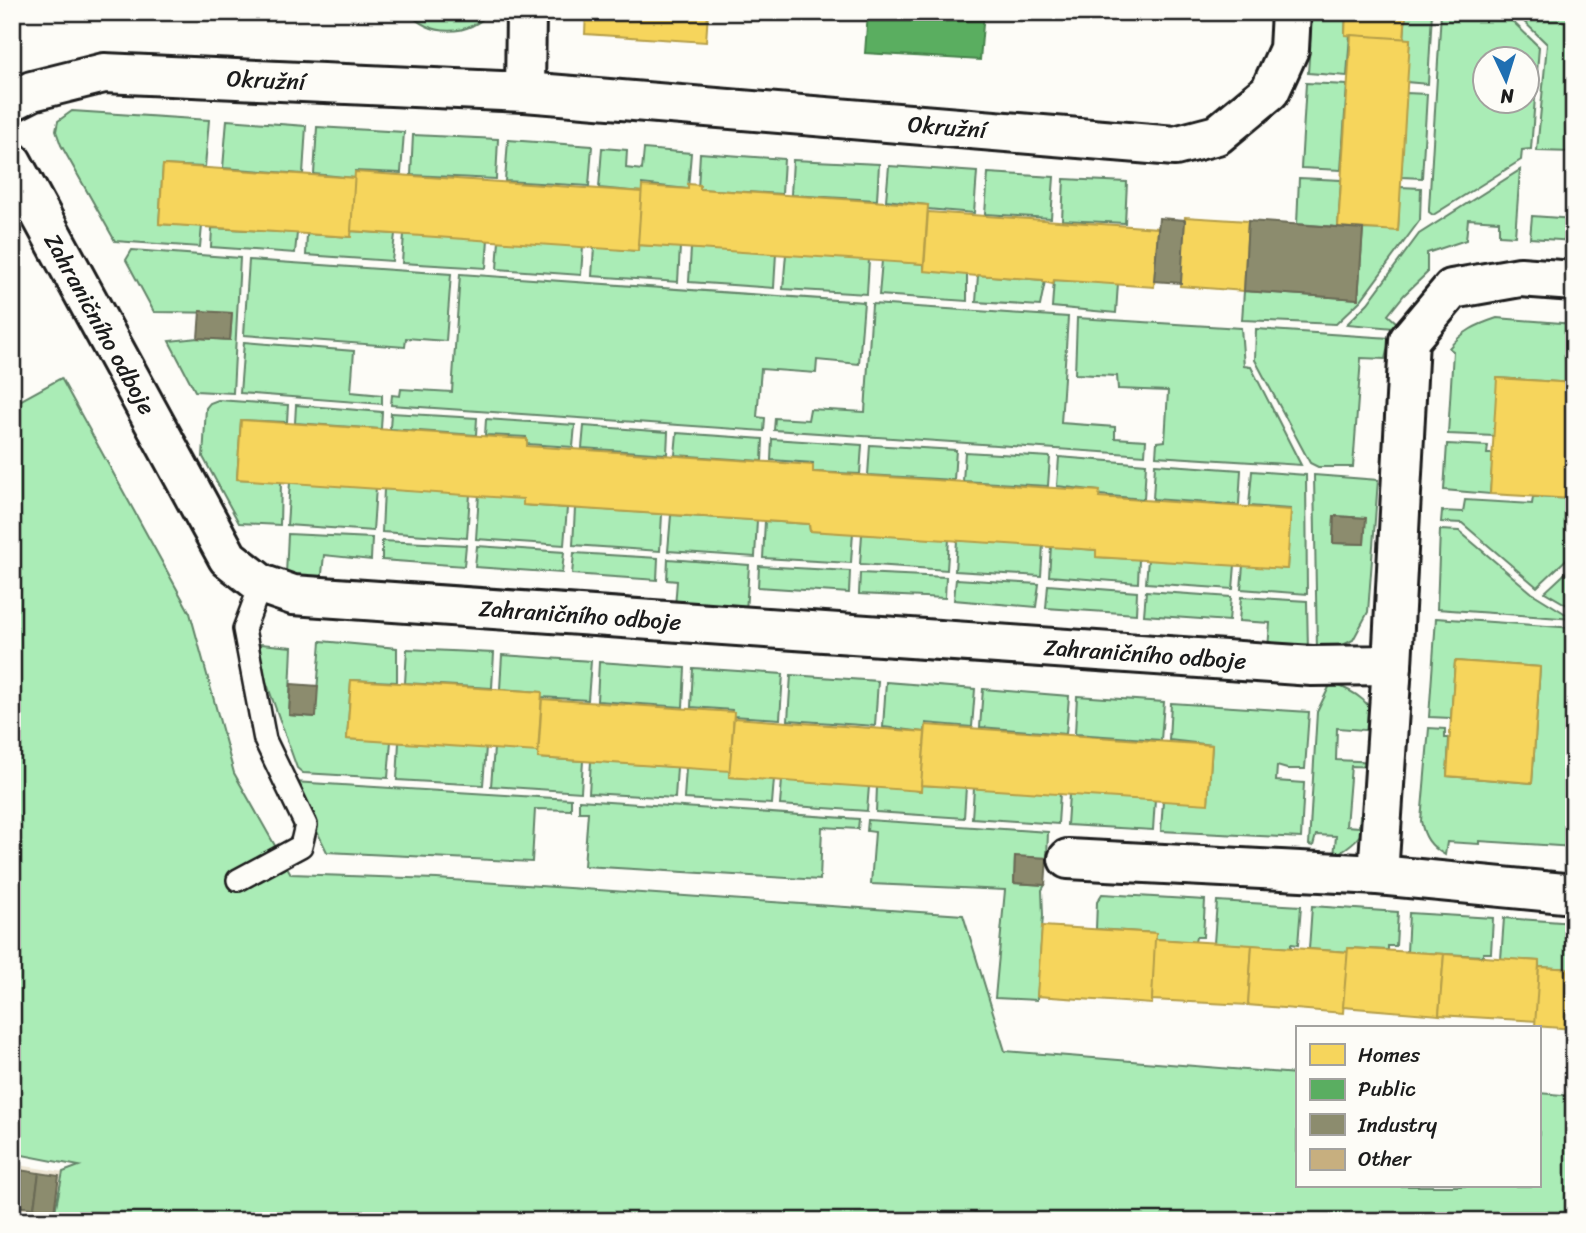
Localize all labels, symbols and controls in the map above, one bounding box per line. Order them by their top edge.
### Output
north arrow [1470,46,1540,116]
street label: Okružní [226,58,309,103]
text: N [1499,79,1516,113]
street label: Okružní [906,104,991,152]
street label: Zahraničního odboje [32,226,167,423]
street label: Zahraničního odboje [477,588,683,643]
street label: Zahraničního odboje [1042,627,1248,682]
legend [1296,1026,1540,1188]
text: Homes [1358,1036,1420,1074]
text: Public [1358,1070,1416,1108]
text: Industry [1357,1106,1437,1144]
text: Other [1358,1140,1413,1178]

